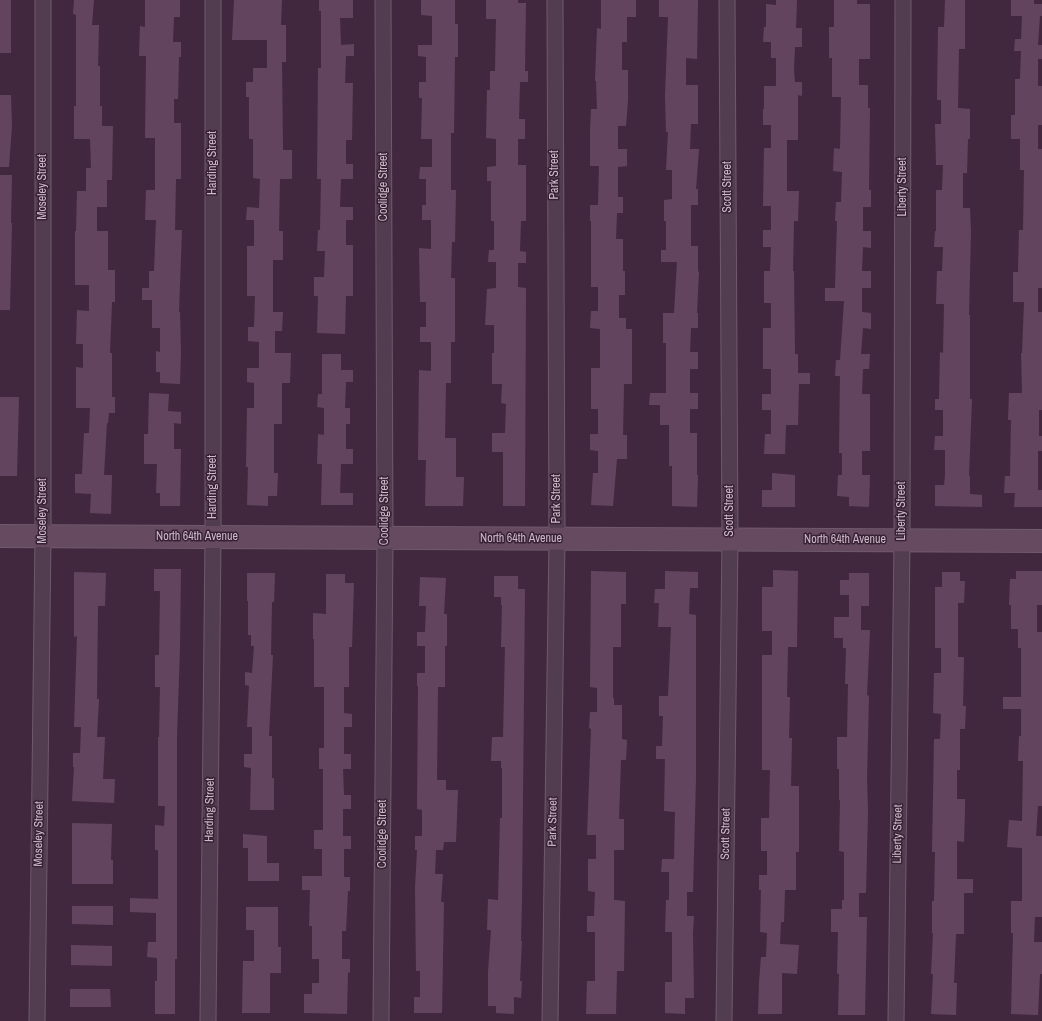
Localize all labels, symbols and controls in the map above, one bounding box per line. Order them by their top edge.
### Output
street label: Harding Street [206,131,220,195]
street label: Park Street [548,150,562,200]
street label: Coolidge Street [377,153,391,221]
street label: Moseley Street [36,154,50,220]
street label: Liberty Street [896,157,910,217]
street label: Scott Street [721,161,735,213]
street label: Harding Street [206,455,220,519]
street label: Park Street [550,474,564,524]
street label: Coolidge Street [378,477,392,545]
street label: Moseley Street [36,478,50,544]
street label: Liberty Street [895,481,909,541]
street label: Scott Street [723,485,737,537]
street label: North 64th Avenue [156,530,238,544]
street label: North 64th Avenue [480,532,562,546]
street label: North 64th Avenue [804,533,886,547]
street label: Harding Street [202,778,218,842]
street label: Park Street [545,797,561,847]
street label: Coolidge Street [376,800,390,868]
street label: Moseley Street [31,801,47,867]
street label: Liberty Street [890,804,906,864]
street label: Scott Street [718,808,734,860]

